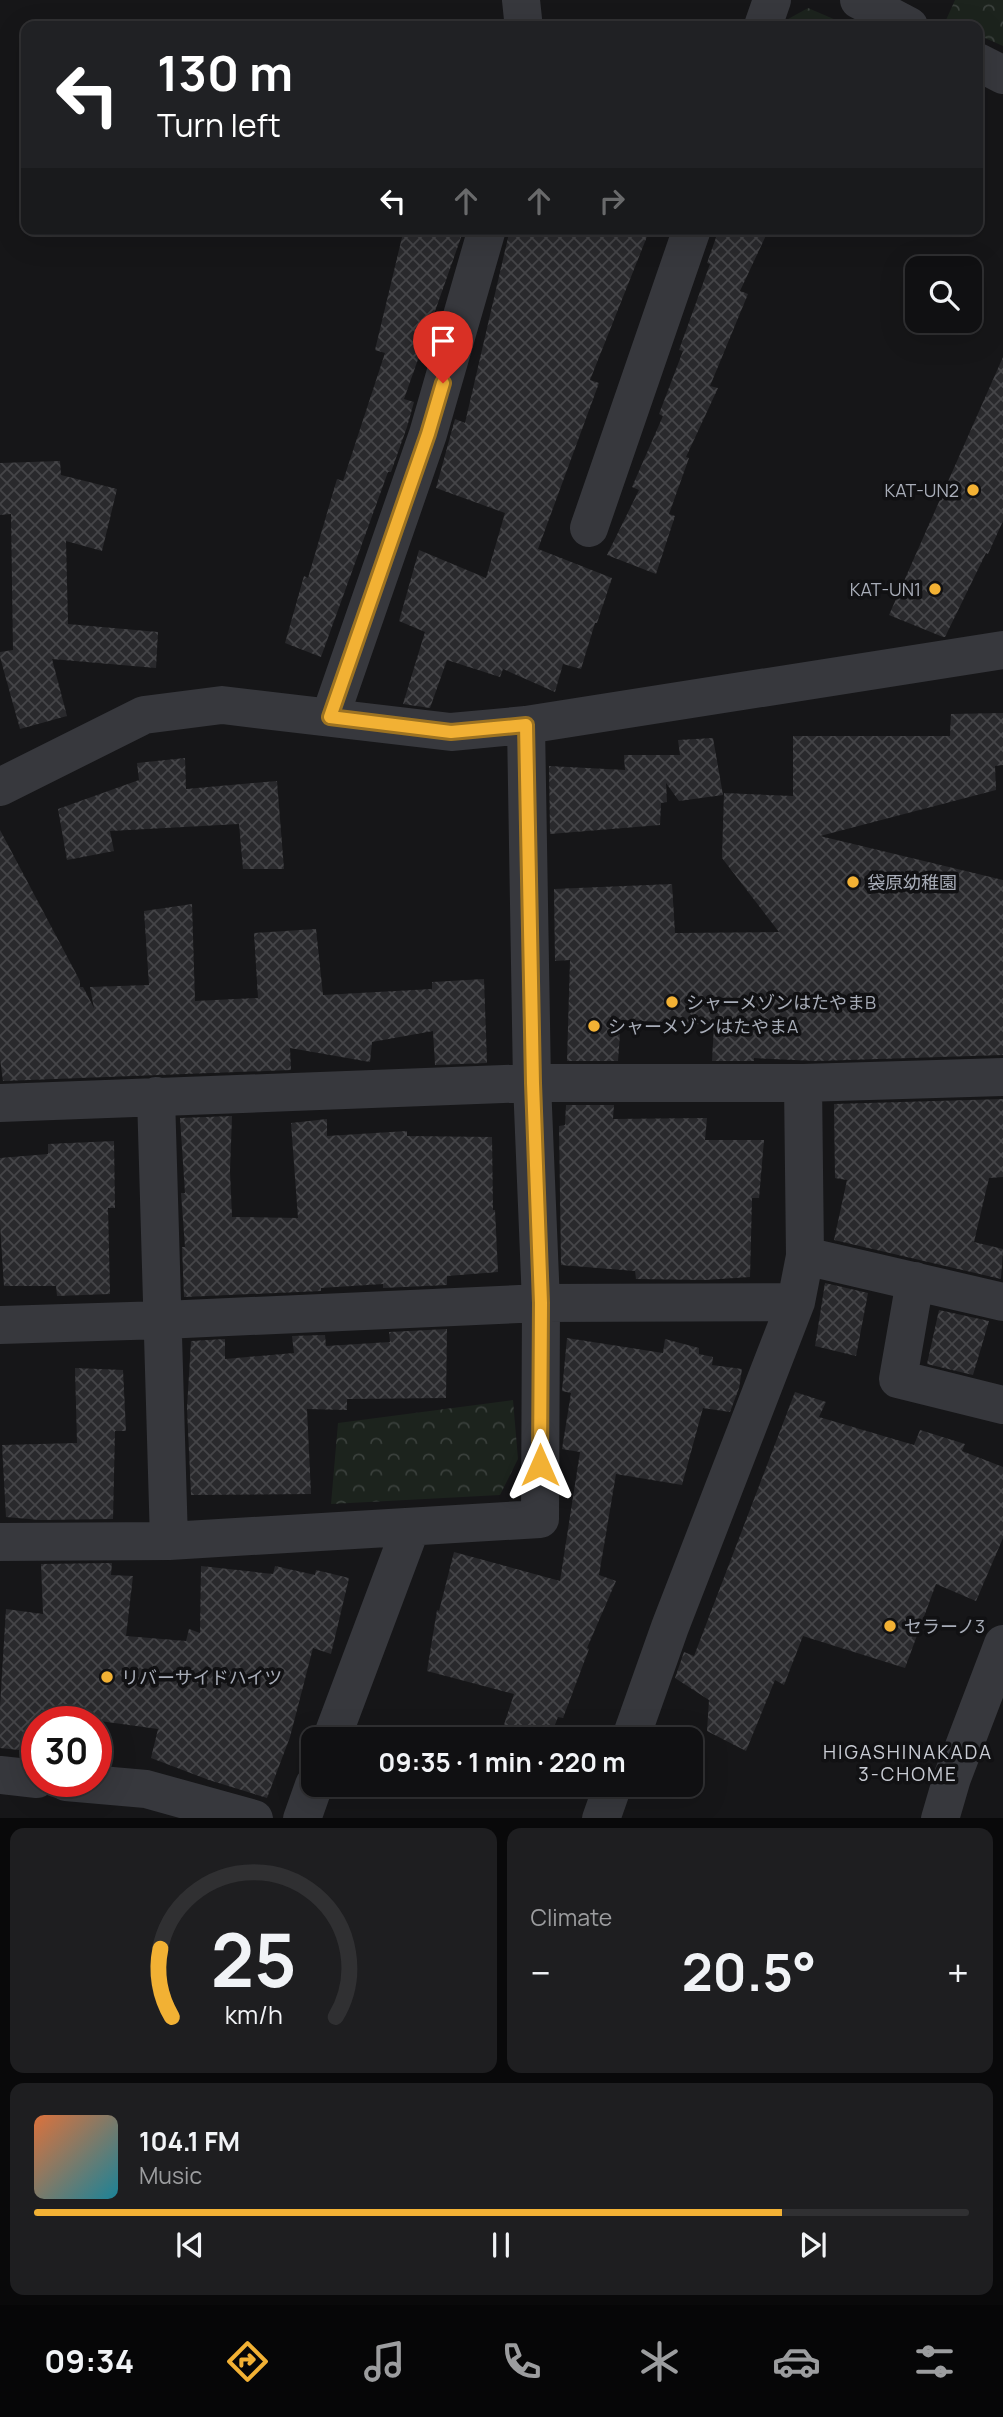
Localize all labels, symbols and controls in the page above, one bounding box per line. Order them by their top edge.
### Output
text: 130 m [157,39,293,106]
icon: left [42,49,133,140]
text: Turn left [157,103,281,147]
icon: left [374,182,412,220]
icon: ahead [447,182,485,220]
icon: ahead [520,182,558,220]
icon: right [593,182,631,220]
map controls [905,256,982,333]
button: search [905,256,982,333]
pin [413,311,473,383]
icon: arrive [424,322,462,360]
place label: KAT-UN2 [884,478,959,502]
marker: KAT-UN2 [965,482,981,498]
place label: KAT-UN1 [850,577,921,601]
marker: KAT-UN1 [927,581,943,597]
place label: 袋原幼稚園 [867,870,957,894]
marker: 袋原幼稚園 [845,874,861,890]
place label: シャーメゾンはたやまB [686,990,876,1014]
marker: シャーメゾンはたやまB [664,994,680,1010]
place label: シャーメゾンはたやまA [608,1014,799,1038]
marker: シャーメゾンはたやまA [586,1018,602,1034]
position arrow [503,1428,577,1502]
place label: セラーノ3 [904,1614,985,1638]
marker: セラーノ3 [882,1618,898,1634]
place label: リバーサイドハイツ [121,1665,282,1689]
marker: リバーサイドハイツ [99,1669,115,1685]
speed limit sign: 30 [21,1706,112,1797]
district label: HIGASHINAKADA 3-CHOME [823,1739,993,1787]
text: 09:35 · 1 min · 220 m [378,1744,626,1780]
text: Climate [531,1901,612,1933]
text: 25 [210,1909,296,2009]
text: 20.5° [682,1936,816,2007]
text: − [531,1946,551,1998]
text: + [947,1946,969,1998]
text: km/h [224,1996,282,2031]
text: 104.1 FM [139,2123,240,2159]
text: Music [139,2159,202,2191]
icon: previous [171,2226,209,2264]
icon: pause [482,2226,520,2264]
icon: next [794,2226,832,2264]
icon: directions [223,2337,272,2386]
icon: music [360,2337,409,2386]
icon: phone [497,2337,546,2386]
icon: climate [635,2337,684,2386]
icon: car [772,2337,821,2386]
icon: filters [910,2337,959,2386]
text: 09:34 [44,2339,134,2383]

